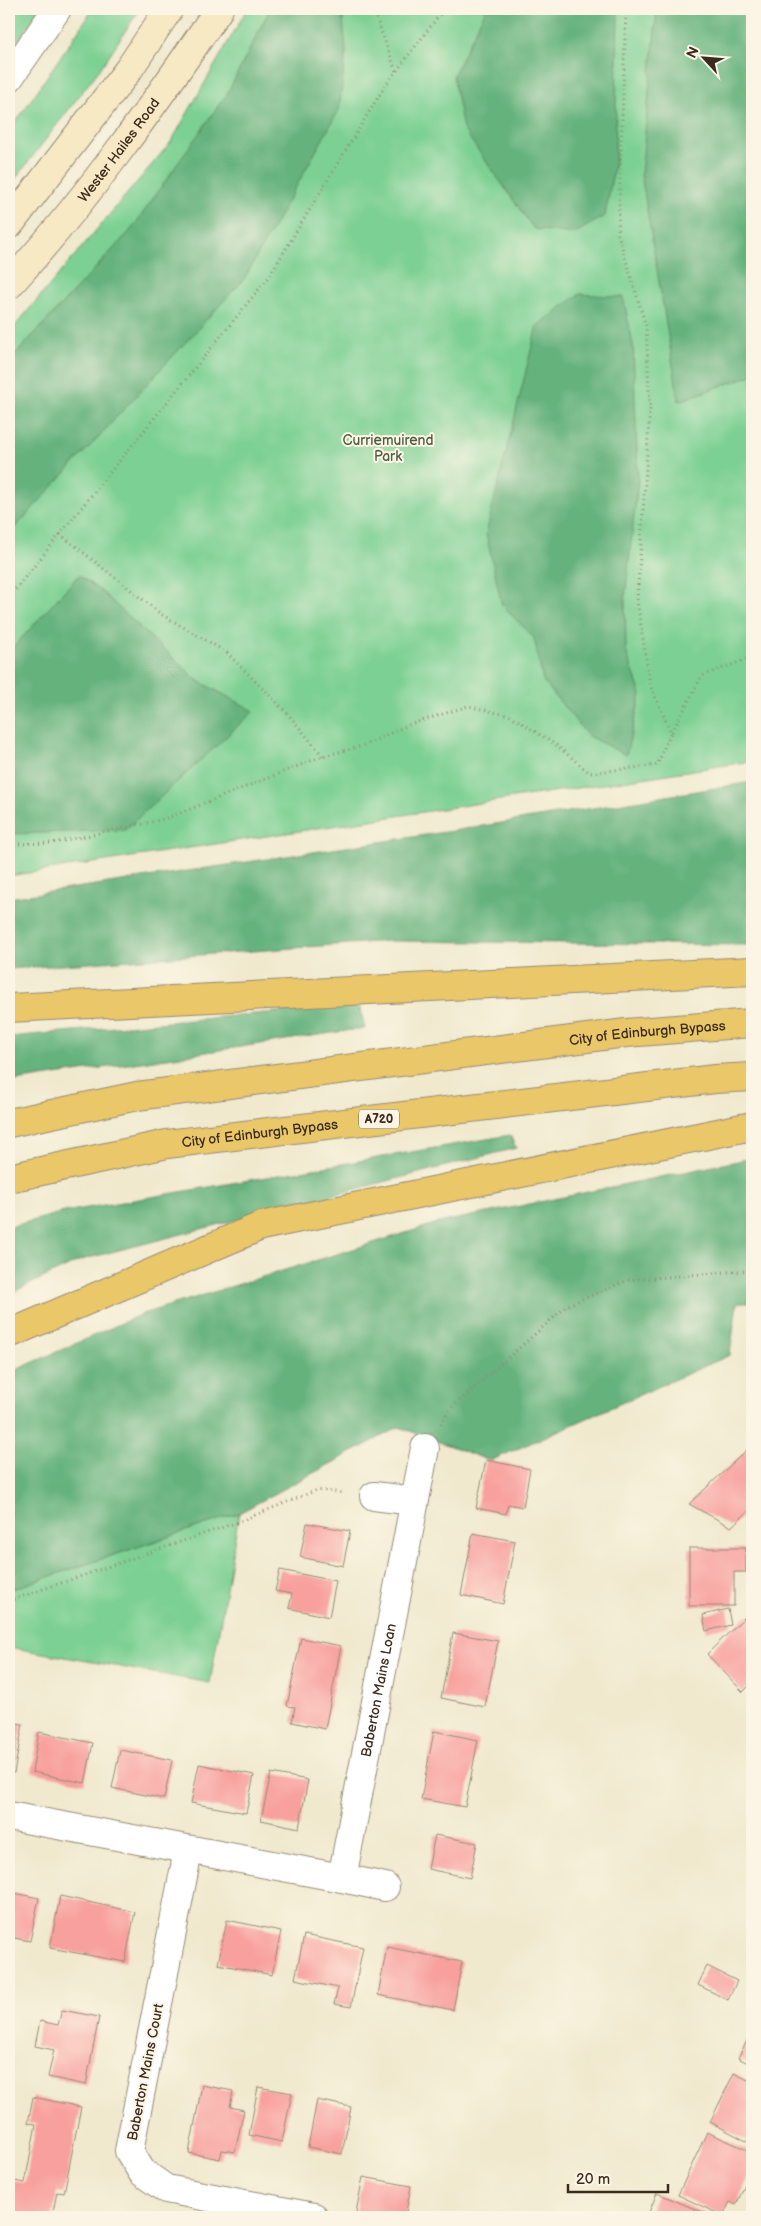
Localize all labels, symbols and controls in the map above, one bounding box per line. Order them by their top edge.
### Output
north arrow [678,32,728,82]
text: N [683,44,703,61]
street label: Wester Hailes Road [75,95,164,206]
park label: Curriemuirend Park [342,432,434,465]
street label: City of Edinburgh Bypass [568,1017,726,1049]
road number: A720 [359,1110,399,1128]
street label: City of Edinburgh Bypass [181,1116,339,1151]
street label: Baberton Mains Loan [358,1622,400,1759]
street label: Baberton Mains Court [124,2001,167,2142]
scale bar [568,2161,668,2193]
text: 20 m [576,2170,610,2189]

